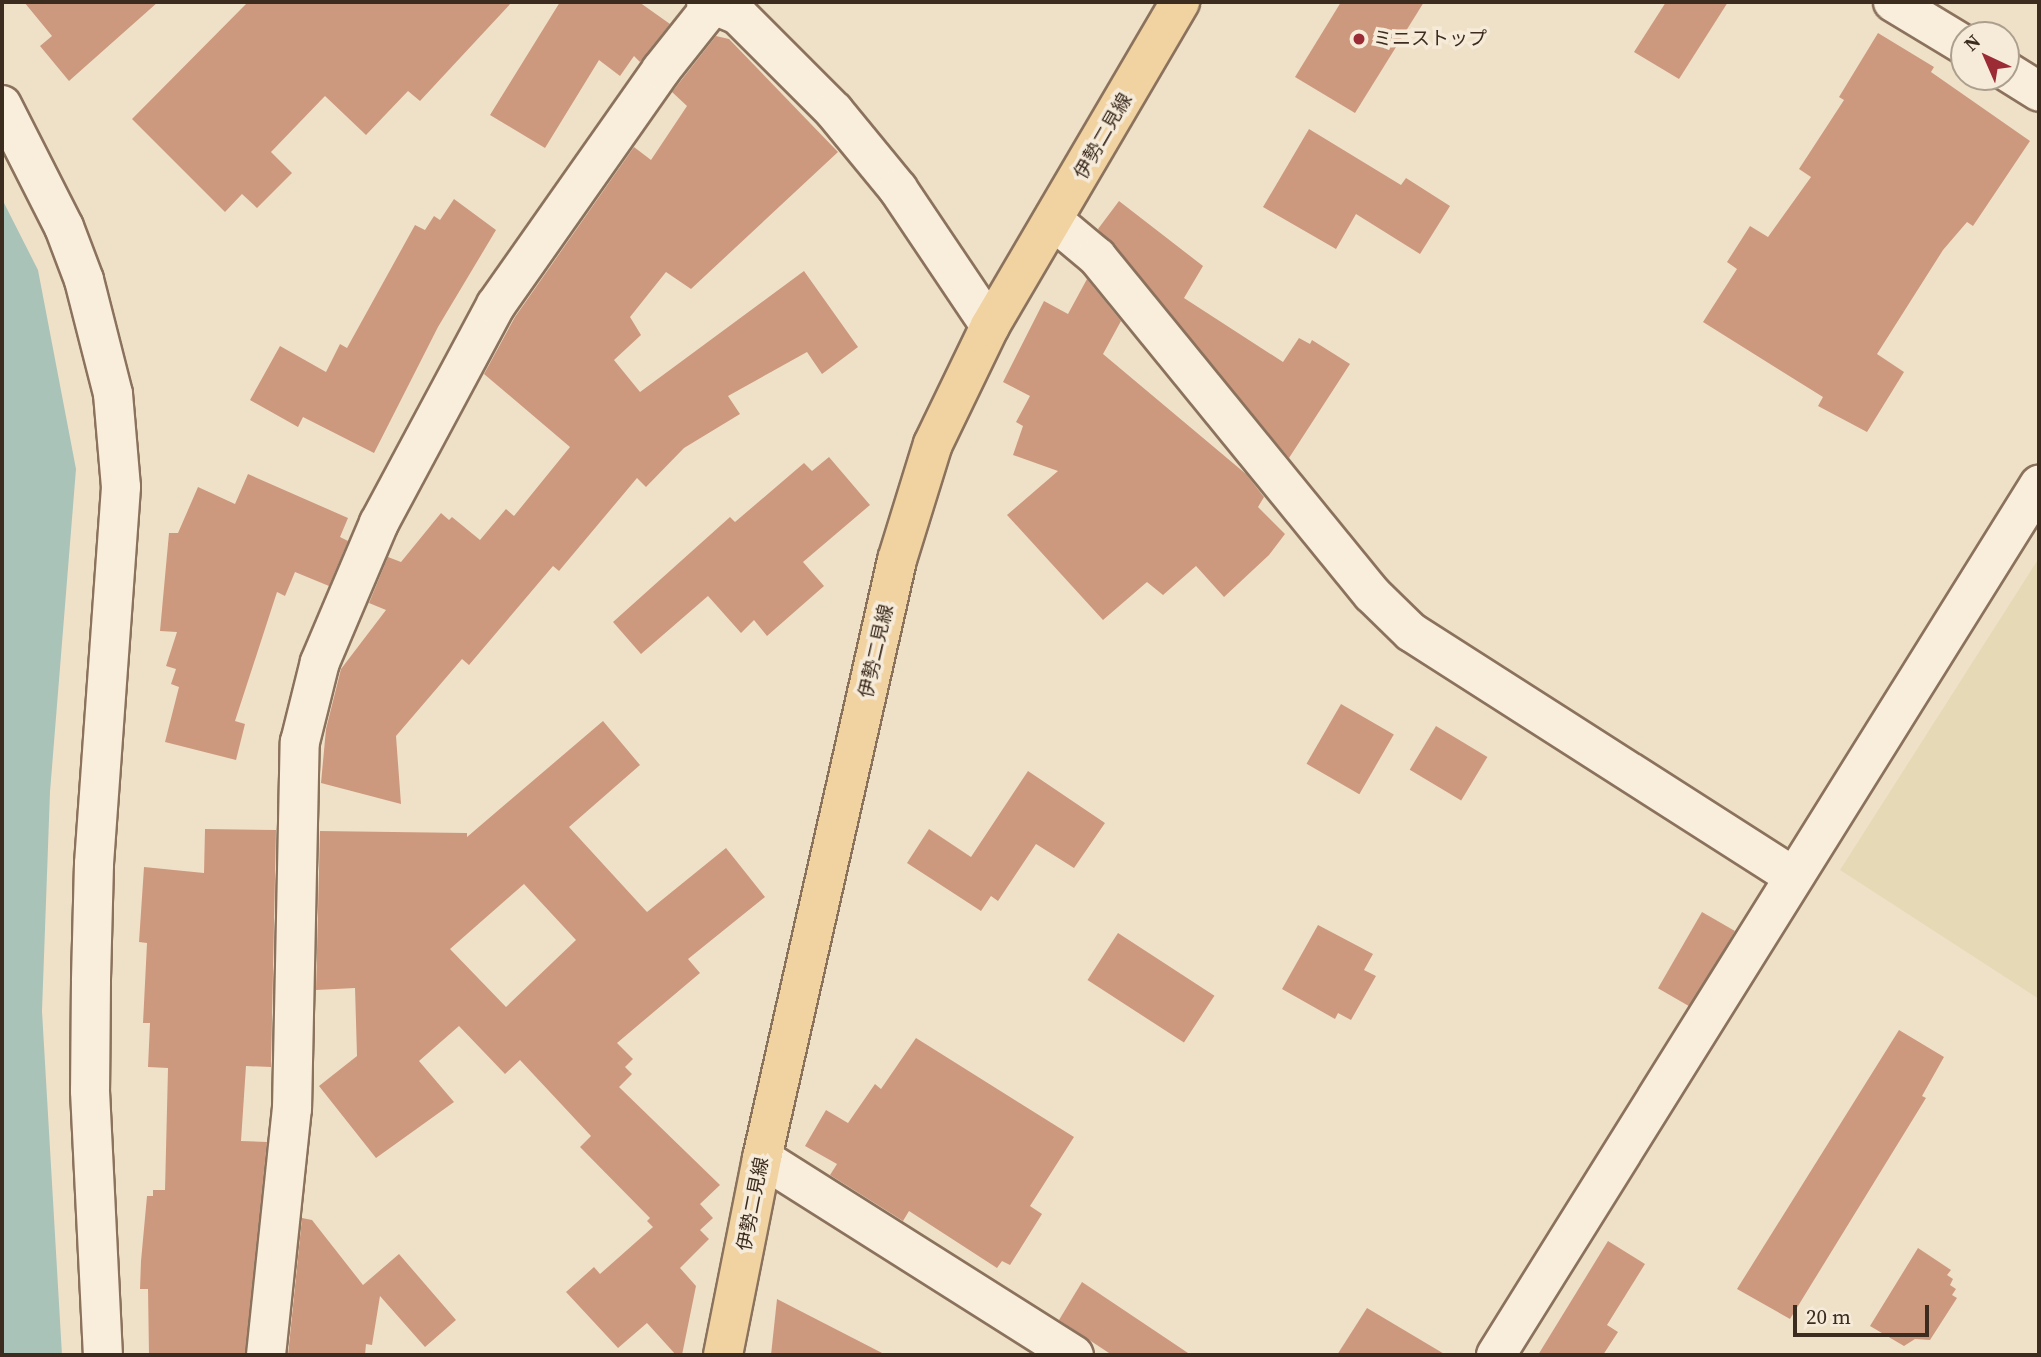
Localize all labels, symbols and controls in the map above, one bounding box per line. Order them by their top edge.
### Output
north arrow [1950,21,2020,91]
place label: ミニストップ [1373,28,1487,50]
text: N [1958,28,1986,56]
marker: ミニストップ [1351,31,1367,47]
street label: 伊勢二見線 [1069,89,1137,183]
street label: 伊勢二見線 [854,602,898,700]
street label: 伊勢二見線 [733,1155,773,1253]
scale bar [1796,1290,1932,1334]
text: 20 m [1806,1302,1851,1331]

